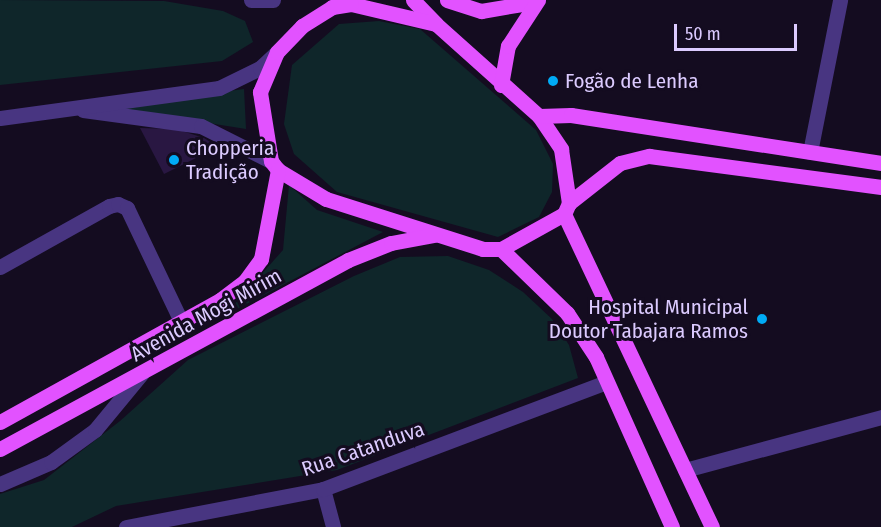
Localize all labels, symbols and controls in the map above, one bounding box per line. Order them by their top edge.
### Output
scale bar [677,12,800,50]
text: 50 m [685,23,721,45]
place label: Fogão de Lenha [565,68,698,94]
marker: Fogão de Lenha [546,74,560,88]
place label: Chopperia Tradição [186,135,274,185]
marker: Chopperia Tradição [167,153,181,167]
street label: Avenida Mogi Mirim [126,263,286,367]
place label: Hospital Municipal Doutor Tabajara Ramos [549,294,748,344]
marker: Hospital Municipal Doutor Tabajara Ramos [753,310,771,328]
street label: Rua Catanduva [298,416,428,482]

